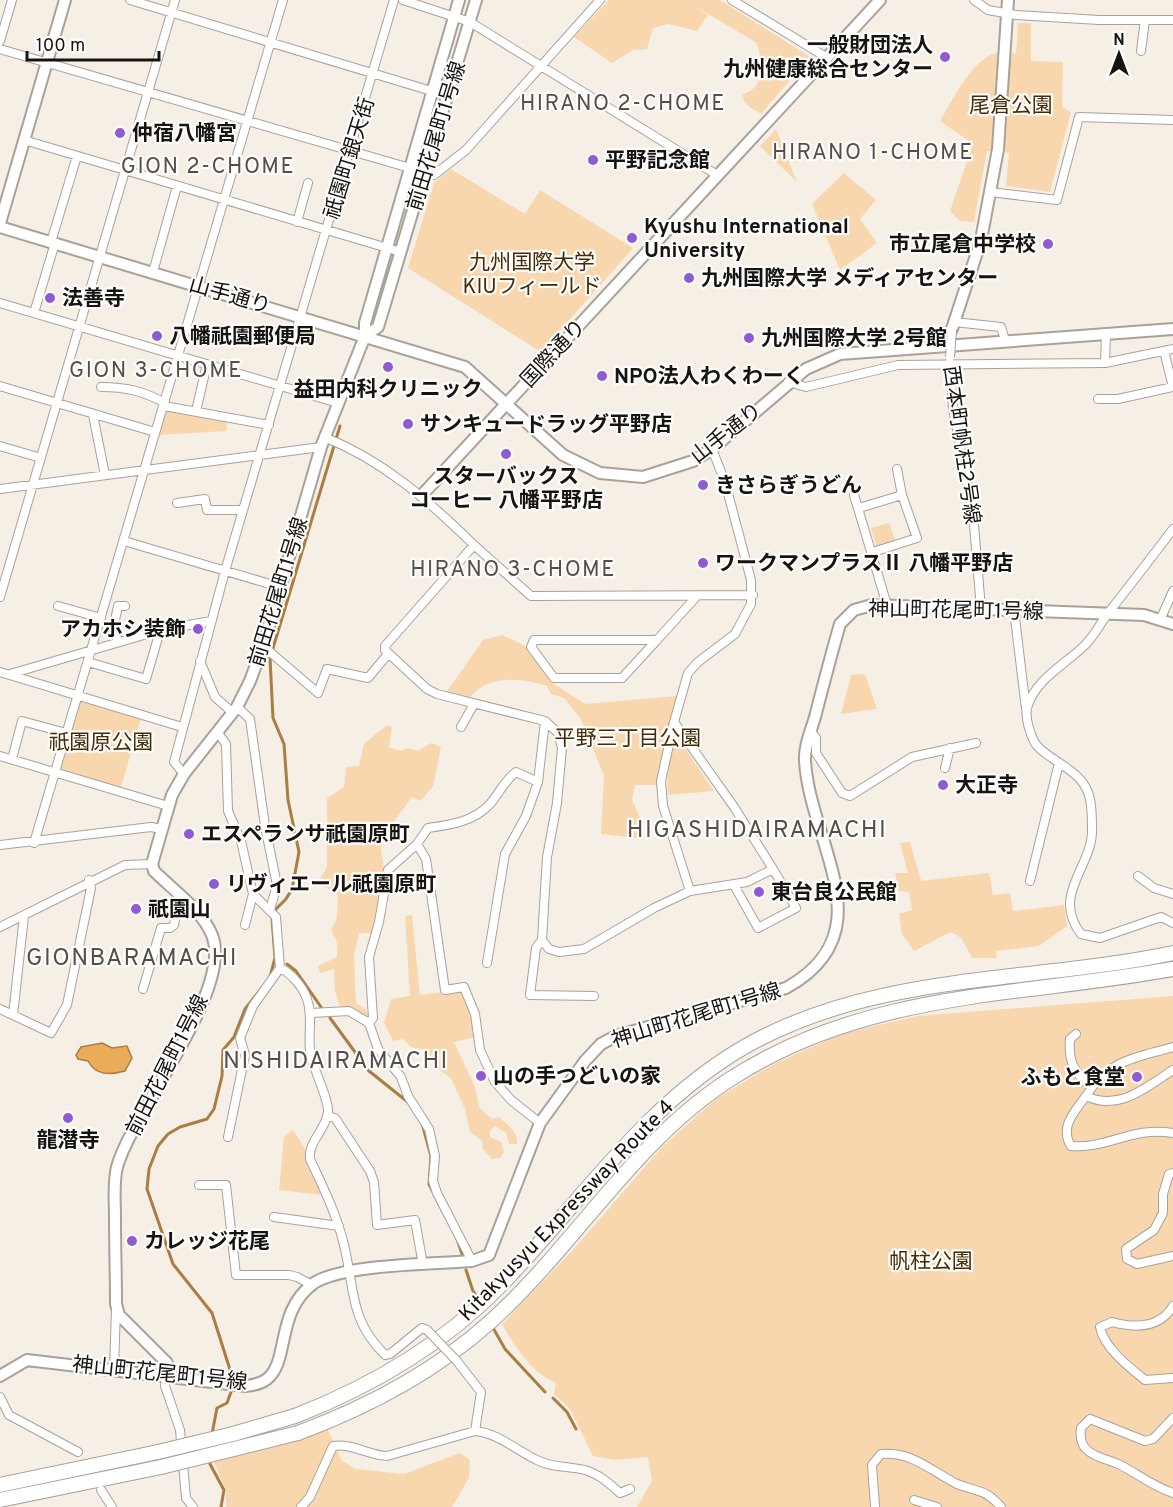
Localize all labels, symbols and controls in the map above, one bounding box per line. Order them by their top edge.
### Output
scale bar [27,24,159,62]
north arrow [1089,24,1149,84]
text: N [1113,31,1125,51]
place label: 一般財団法人 九州健康総合センター [723,33,933,84]
text: 100 m [36,35,85,58]
marker: 一般財団法人 九州健康総合センター [938,50,952,64]
street label: 前田花尾町1号線 [402,58,473,214]
district label: HIRANO 2-CHOME [520,91,726,118]
park label: 尾倉公園 [969,93,1053,120]
street label: 祇園町銀天街 [319,94,382,223]
place label: 仲宿八幡宮 [132,121,237,148]
marker: 仲宿八幡宮 [113,126,127,140]
district label: HIRANO 1-CHOME [772,140,974,167]
place label: 平野記念館 [605,148,710,175]
marker: 平野記念館 [586,153,600,167]
district label: GION 2-CHOME [121,154,295,181]
place label: Kyushu International University [644,214,849,265]
marker: Kyushu International University [625,231,639,245]
place label: 市立尾倉中学校 [889,232,1036,259]
marker: 市立尾倉中学校 [1041,237,1055,251]
park label: 九州国際大学 KIUフィールド [463,250,601,301]
place label: 九州国際大学 メディアセンター [701,266,998,293]
marker: 九州国際大学 メディアセンター [682,271,696,285]
street label: 山手通り [185,272,274,321]
place label: 法善寺 [62,286,125,313]
marker: 法善寺 [43,291,57,305]
street label: 国際通り [516,314,593,394]
place label: 八幡祇園郵便局 [169,324,316,351]
place label: 九州国際大学 2号館 [761,326,947,353]
marker: 八幡祇園郵便局 [150,329,164,343]
marker: 九州国際大学 2号館 [742,331,756,345]
district label: GION 3-CHOME [69,358,243,385]
marker: 益田内科クリニック [381,360,395,374]
place label: NPO法人わくわーく [614,364,805,391]
street label: 西本町帆柱2号線 [936,364,985,526]
marker: NPO法人わくわーく [595,369,609,383]
place label: 益田内科クリニック [294,377,483,404]
street label: 山手通り [686,398,768,471]
place label: サンキュードラッグ平野店 [420,412,672,439]
marker: サンキュードラッグ平野店 [401,417,415,431]
marker: スターバックス コーヒー 八幡平野店 [499,447,513,461]
place label: スターバックス コーヒー 八幡平野店 [409,464,603,515]
place label: きさらぎうどん [715,473,862,500]
marker: きさらぎうどん [696,478,710,492]
street label: 前田花尾町1号線 [244,514,315,670]
place label: ワークマンプラスⅡ 八幡平野店 [715,551,1013,578]
marker: ワークマンプラスⅡ 八幡平野店 [696,556,710,570]
district label: HIRANO 3-CHOME [410,557,616,584]
street label: 神山町花尾町1号線 [868,596,1044,627]
place label: アカホシ装飾 [60,617,186,644]
marker: アカホシ装飾 [191,622,205,636]
park label: 平野三丁目公園 [555,726,702,753]
park label: 祇園原公園 [49,730,154,757]
place label: 大正寺 [955,773,1018,800]
marker: 大正寺 [936,778,950,792]
district label: HIGASHIDAIRAMACHI [627,816,887,846]
place label: エスペランサ祇園原町 [201,822,410,849]
marker: エスペランサ祇園原町 [182,827,196,841]
place label: リヴィエール祇園原町 [226,872,436,899]
marker: リヴィエール祇園原町 [207,877,221,891]
place label: 東台良公民館 [771,880,897,907]
marker: 東台良公民館 [752,885,766,899]
place label: 祇園山 [148,897,211,924]
marker: 祇園山 [129,902,143,916]
district label: GIONBARAMACHI [26,944,238,974]
street label: 神山町花尾町1号線 [608,978,784,1055]
street label: 前田花尾町1号線 [121,991,216,1141]
district label: NISHIDAIRAMACHI [223,1047,449,1077]
place label: 山の手つどいの家 [493,1064,661,1091]
place label: ふもと食堂 [1020,1065,1125,1092]
marker: 山の手つどいの家 [474,1069,488,1083]
marker: ふもと食堂 [1130,1070,1144,1084]
street label: Kitakyusyu Expressway Route 4 [454,1094,680,1328]
marker: 龍潜寺 [61,1111,75,1125]
place label: 龍潜寺 [37,1128,100,1155]
place label: カレッジ花尾 [144,1229,270,1256]
marker: カレッジ花尾 [125,1234,139,1248]
park label: 帆柱公園 [889,1249,973,1276]
street label: 神山町花尾町1号線 [71,1352,249,1397]

